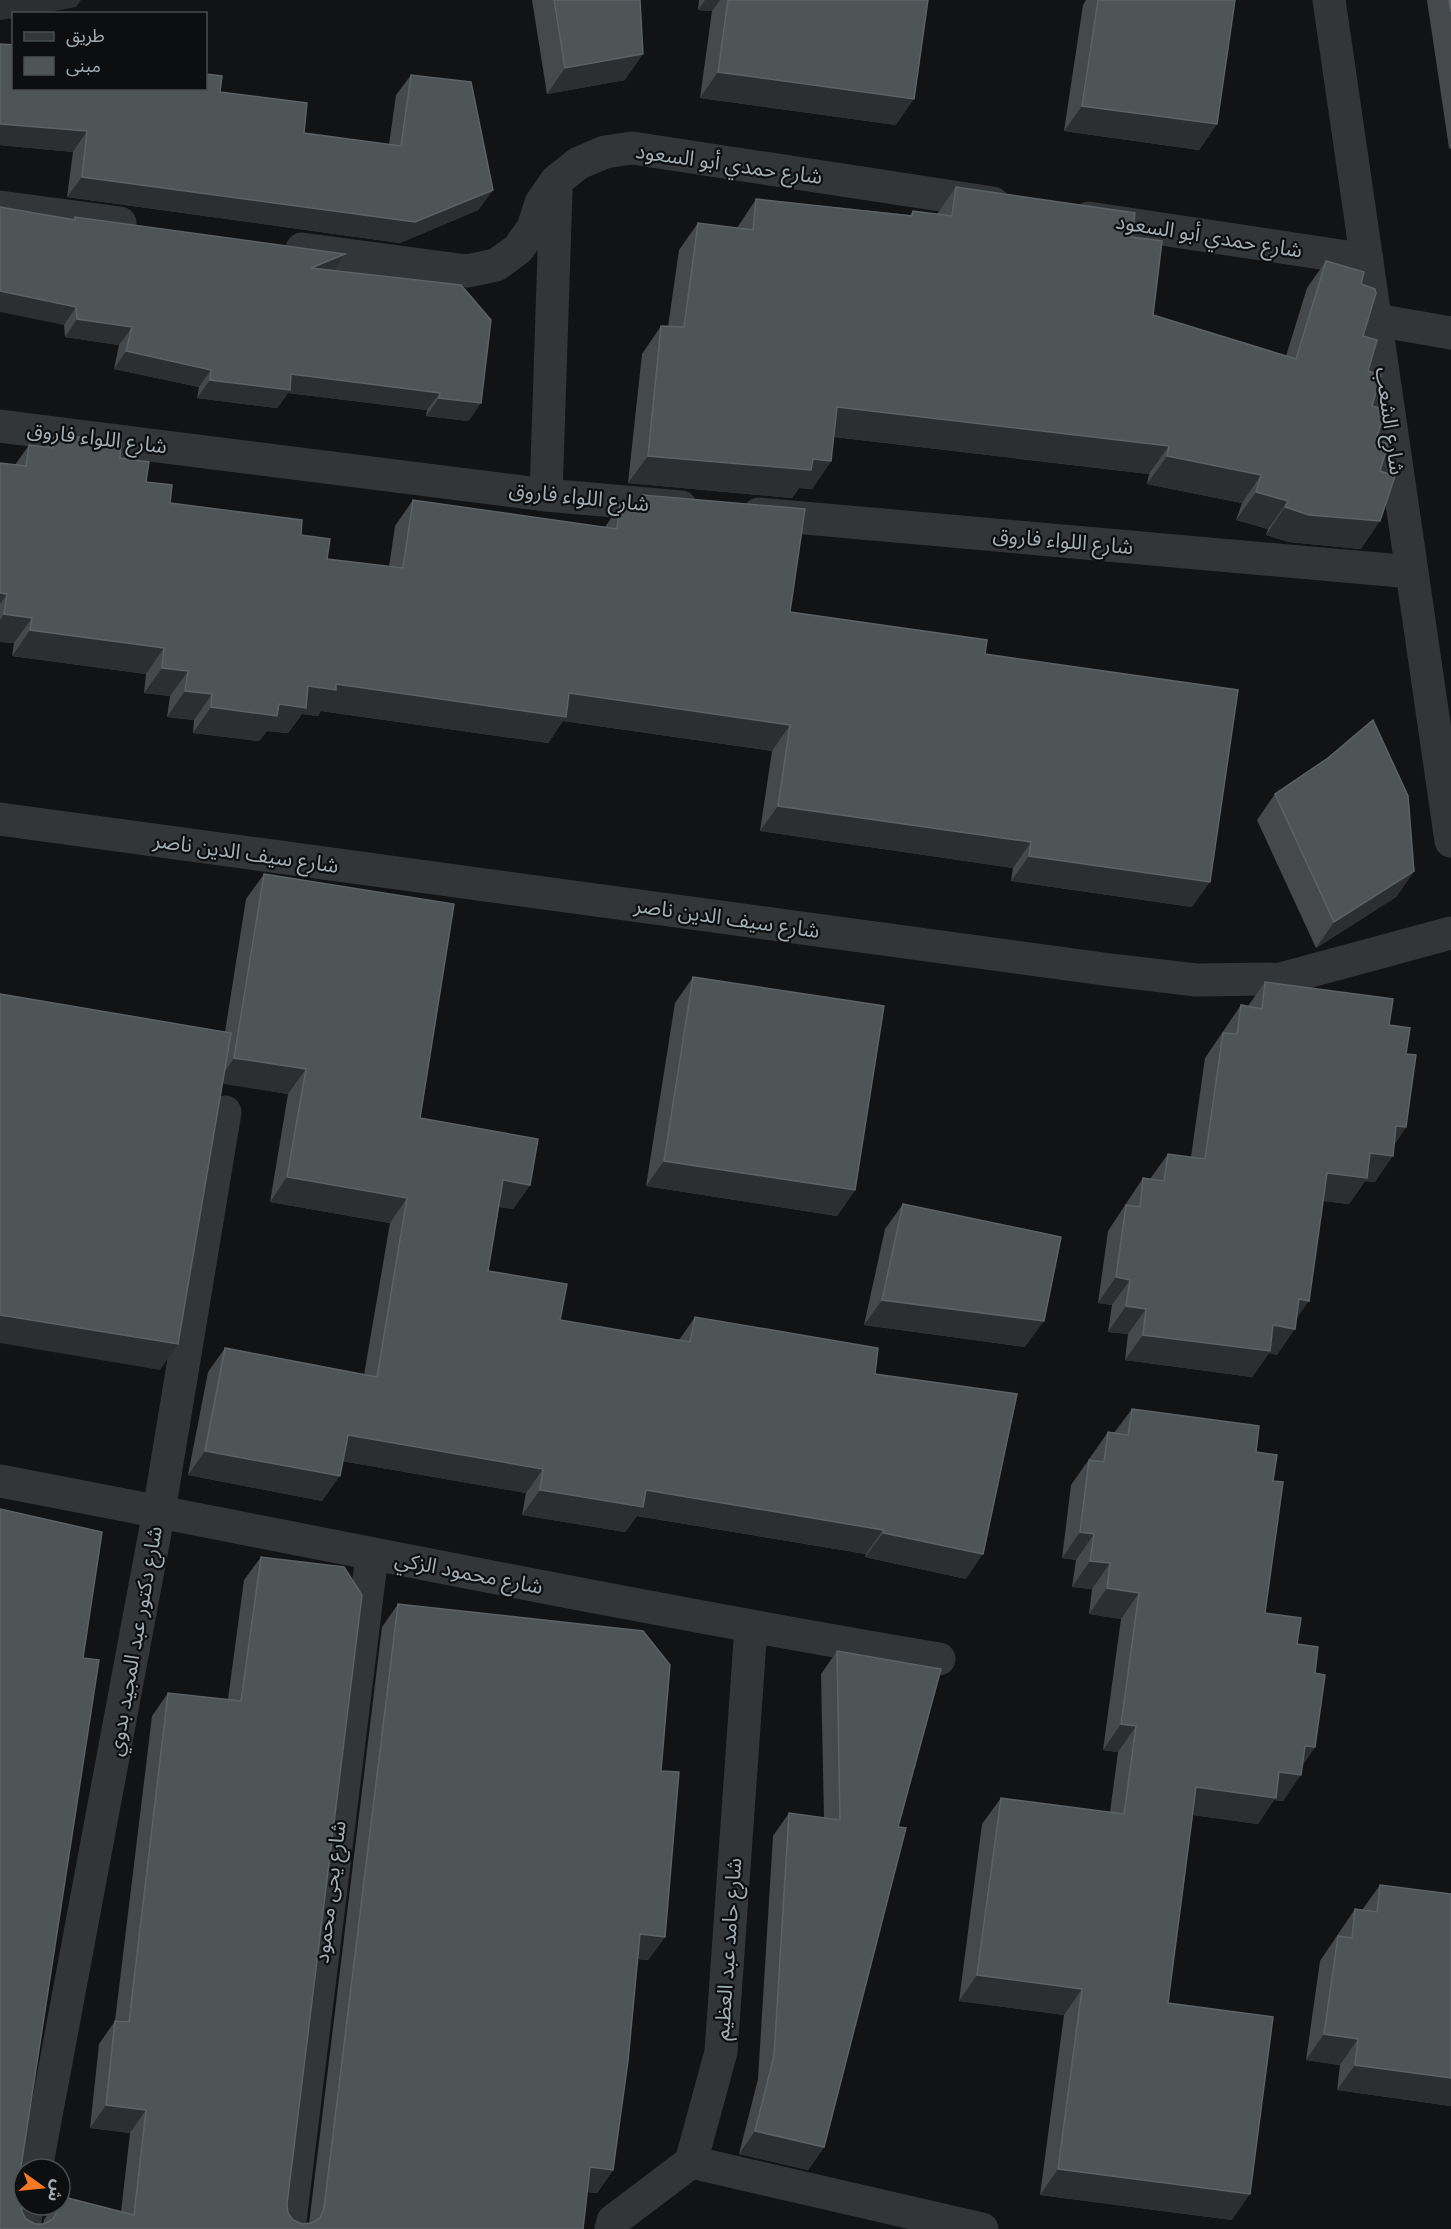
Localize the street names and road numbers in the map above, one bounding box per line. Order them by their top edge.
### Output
street label: شارع حمدي أبو السعود [633,136,824,193]
street label: شارع حمدي أبو السعود [1113,206,1304,266]
street label: شارع الشعب [1368,365,1412,477]
street label: شارع اللواء فاروق [25,415,169,461]
street label: شارع اللواء فاروق [507,475,651,519]
street label: شارع اللواء فاروق [991,520,1135,562]
street label: شارع سيف الدين ناصر [150,825,341,881]
street label: شارع سيف الدين ناصر [631,890,822,946]
street label: شارع دكتور عبد المجيد بدوي [100,1524,171,1758]
street label: شارع محمود الزكي [392,1544,546,1603]
street label: شارع يحى محمود [306,1819,354,1965]
street label: شارع حامد عبد العظيم [707,1857,749,2041]

